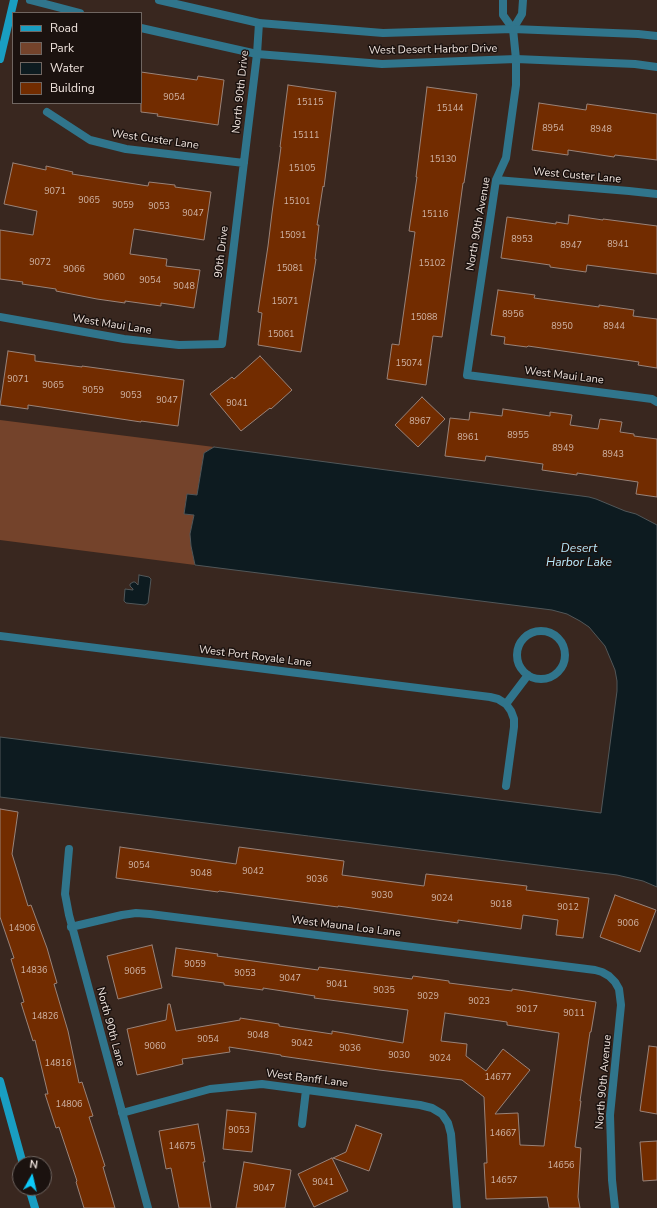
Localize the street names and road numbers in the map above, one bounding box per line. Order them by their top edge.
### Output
street label: West Desert Harbor Drive [368,42,498,58]
street label: North 90th Drive [230,50,252,134]
street label: West Custer Lane [110,127,200,153]
street label: West Custer Lane [532,166,622,186]
street label: North 90th Avenue [464,176,494,272]
street label: 90th Drive [212,225,232,279]
street label: West Maui Lane [72,312,152,338]
street label: West Maui Lane [524,365,604,387]
street label: West Port Royale Lane [198,644,312,670]
street label: West Mauna Loa Lane [291,914,401,940]
street label: North 90th Lane [93,986,127,1068]
street label: North 90th Avenue [593,1034,615,1130]
street label: West Banff Lane [265,1067,349,1091]

